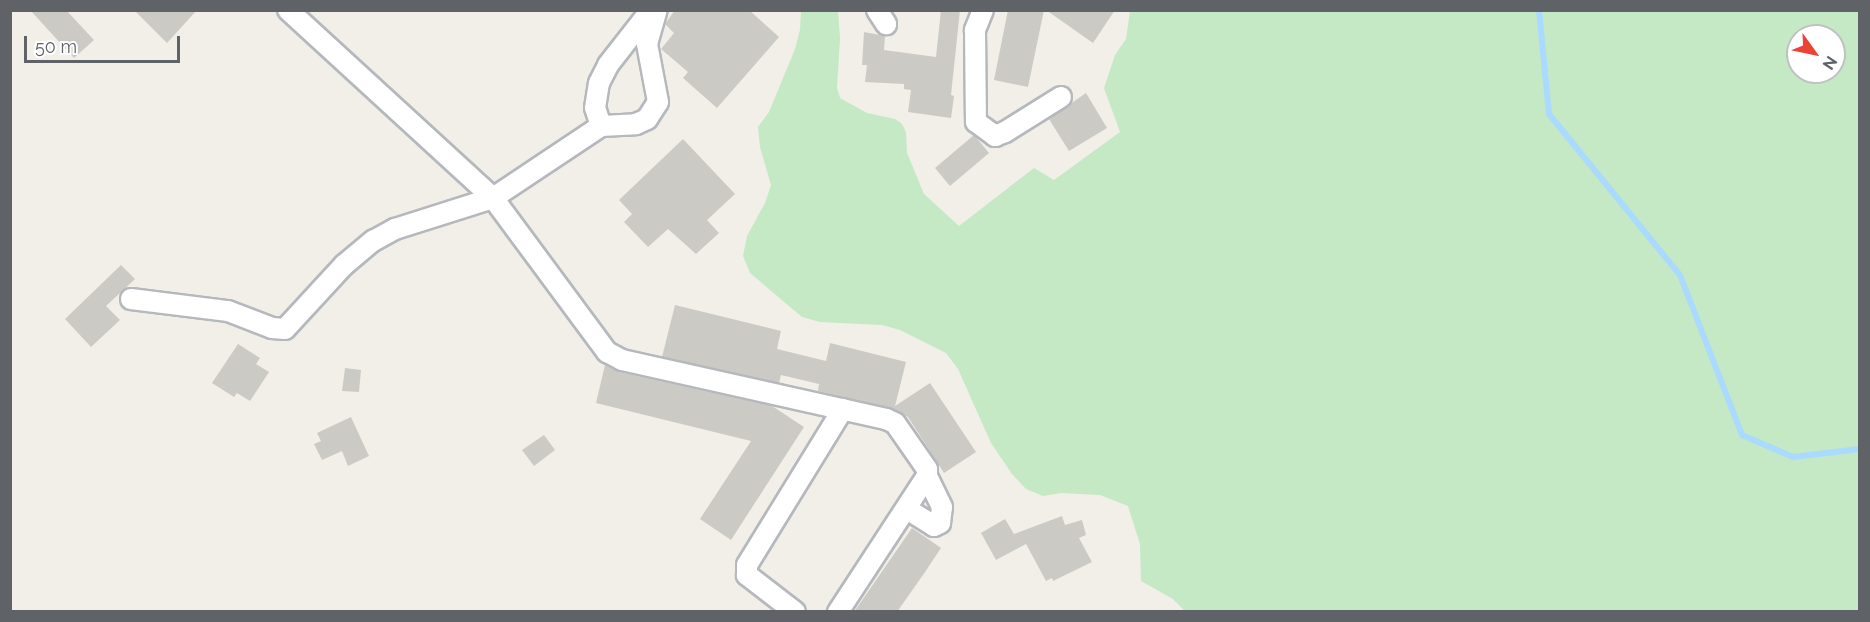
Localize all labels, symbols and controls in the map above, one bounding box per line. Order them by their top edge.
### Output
scale bar [27,24,183,62]
north arrow [1786,24,1846,84]
text: 50 m [35,36,77,57]
text: N [1819,53,1841,73]

